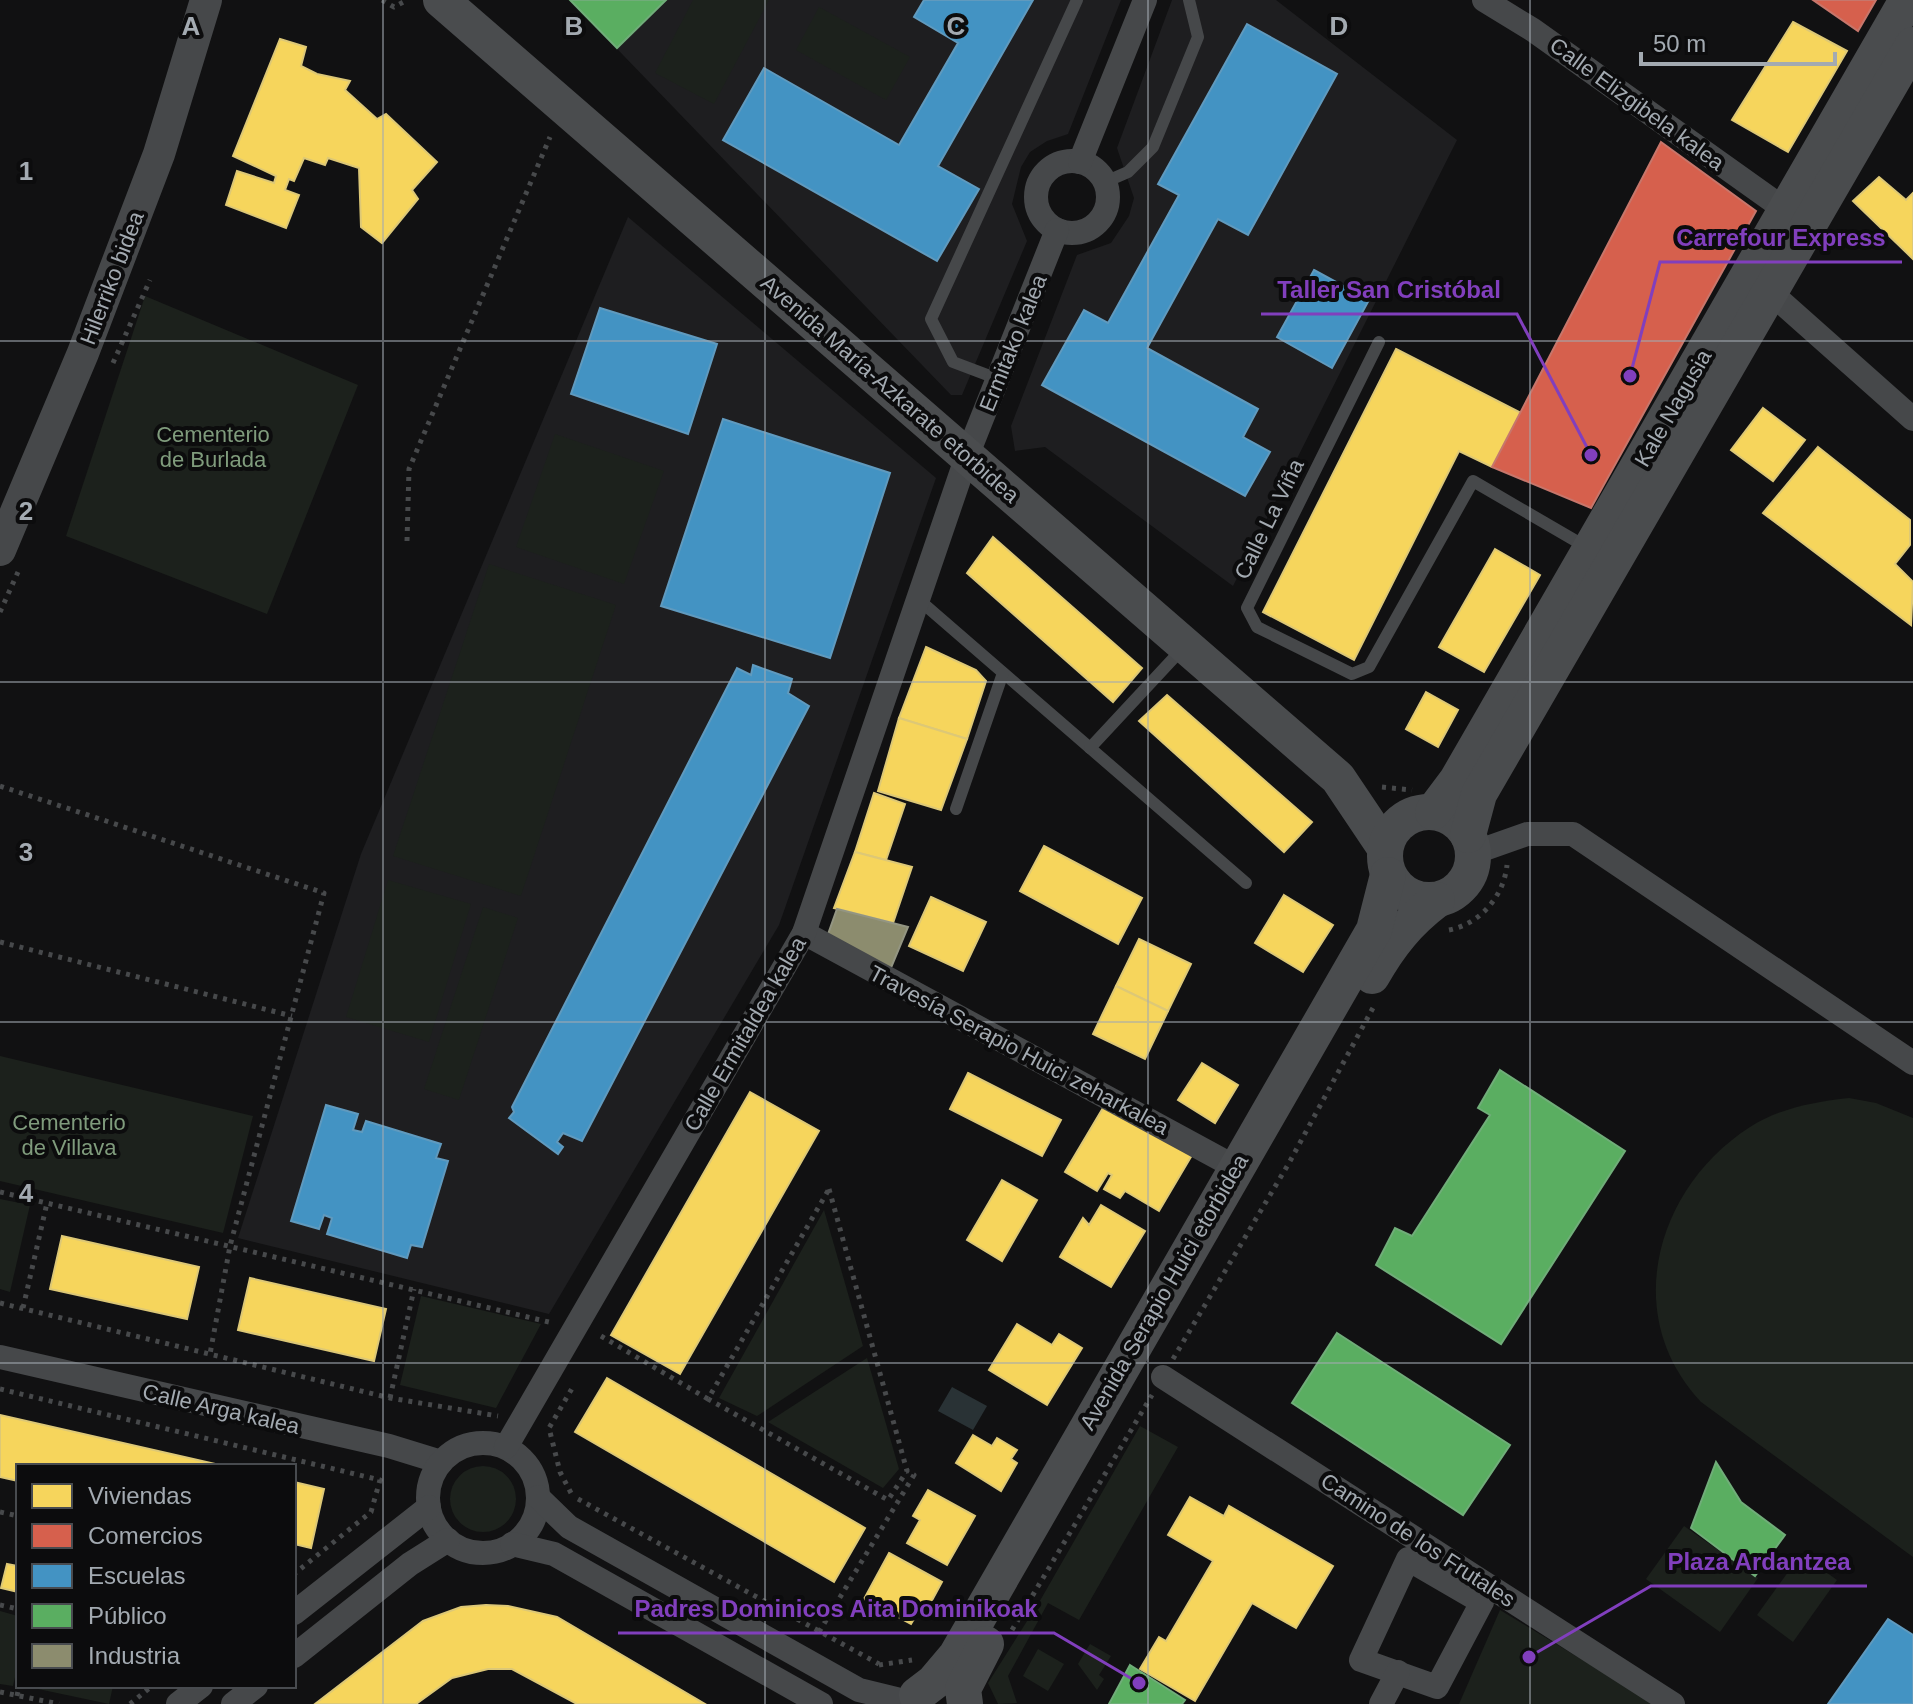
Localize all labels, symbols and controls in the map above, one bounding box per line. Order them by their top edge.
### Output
text: A [182,11,201,41]
text: B [565,11,583,41]
text: C [947,11,966,41]
text: D [1330,11,1348,41]
scale bar [1641,16,1835,66]
text: 50 m [1653,30,1706,57]
street label: Calle Elizgibela kalea [1545,32,1730,176]
text: 1 [19,156,33,186]
street label: Hilerriko bidea [75,207,149,348]
callout: Carrefour Express [1660,214,1902,262]
text: Carrefour Express [1676,224,1886,251]
callout: Taller San Cristóbal [1261,266,1517,314]
street label: Avenida María-Azkarate etorbidea [756,270,1025,508]
street label: Ermitako kalea [974,270,1052,415]
text: Taller San Cristóbal [1277,276,1501,303]
street label: Kale Nagusia [1629,344,1717,471]
park label: Cementerio de Burlada [156,422,270,472]
street label: Calle La Viña [1229,454,1309,583]
text: 2 [19,496,33,526]
text: 3 [19,837,33,867]
street label: Calle Ermitaldea kalea [679,932,811,1136]
street label: Travesía Serapio Huici zeharkalea [865,960,1174,1140]
park label: Cementerio de Villava [12,1110,126,1160]
street label: Avenida Serapio Huici etorbidea [1075,1149,1254,1434]
text: 4 [19,1178,34,1208]
street label: Calle Arga kalea [140,1379,303,1439]
legend [16,1464,296,1688]
street label: Camino de los Frutales [1316,1468,1520,1612]
text: Viviendas [88,1482,192,1509]
text: Comercios [88,1522,203,1549]
callout: Plaza Ardantzea [1651,1538,1867,1586]
text: Plaza Ardantzea [1667,1548,1851,1575]
text: Escuelas [88,1562,185,1589]
callout: Padres Dominicos Aita Dominikoak [618,1585,1054,1633]
text: Padres Dominicos Aita Dominikoak [634,1595,1038,1622]
text: Público [88,1602,167,1629]
text: Industria [88,1642,181,1669]

